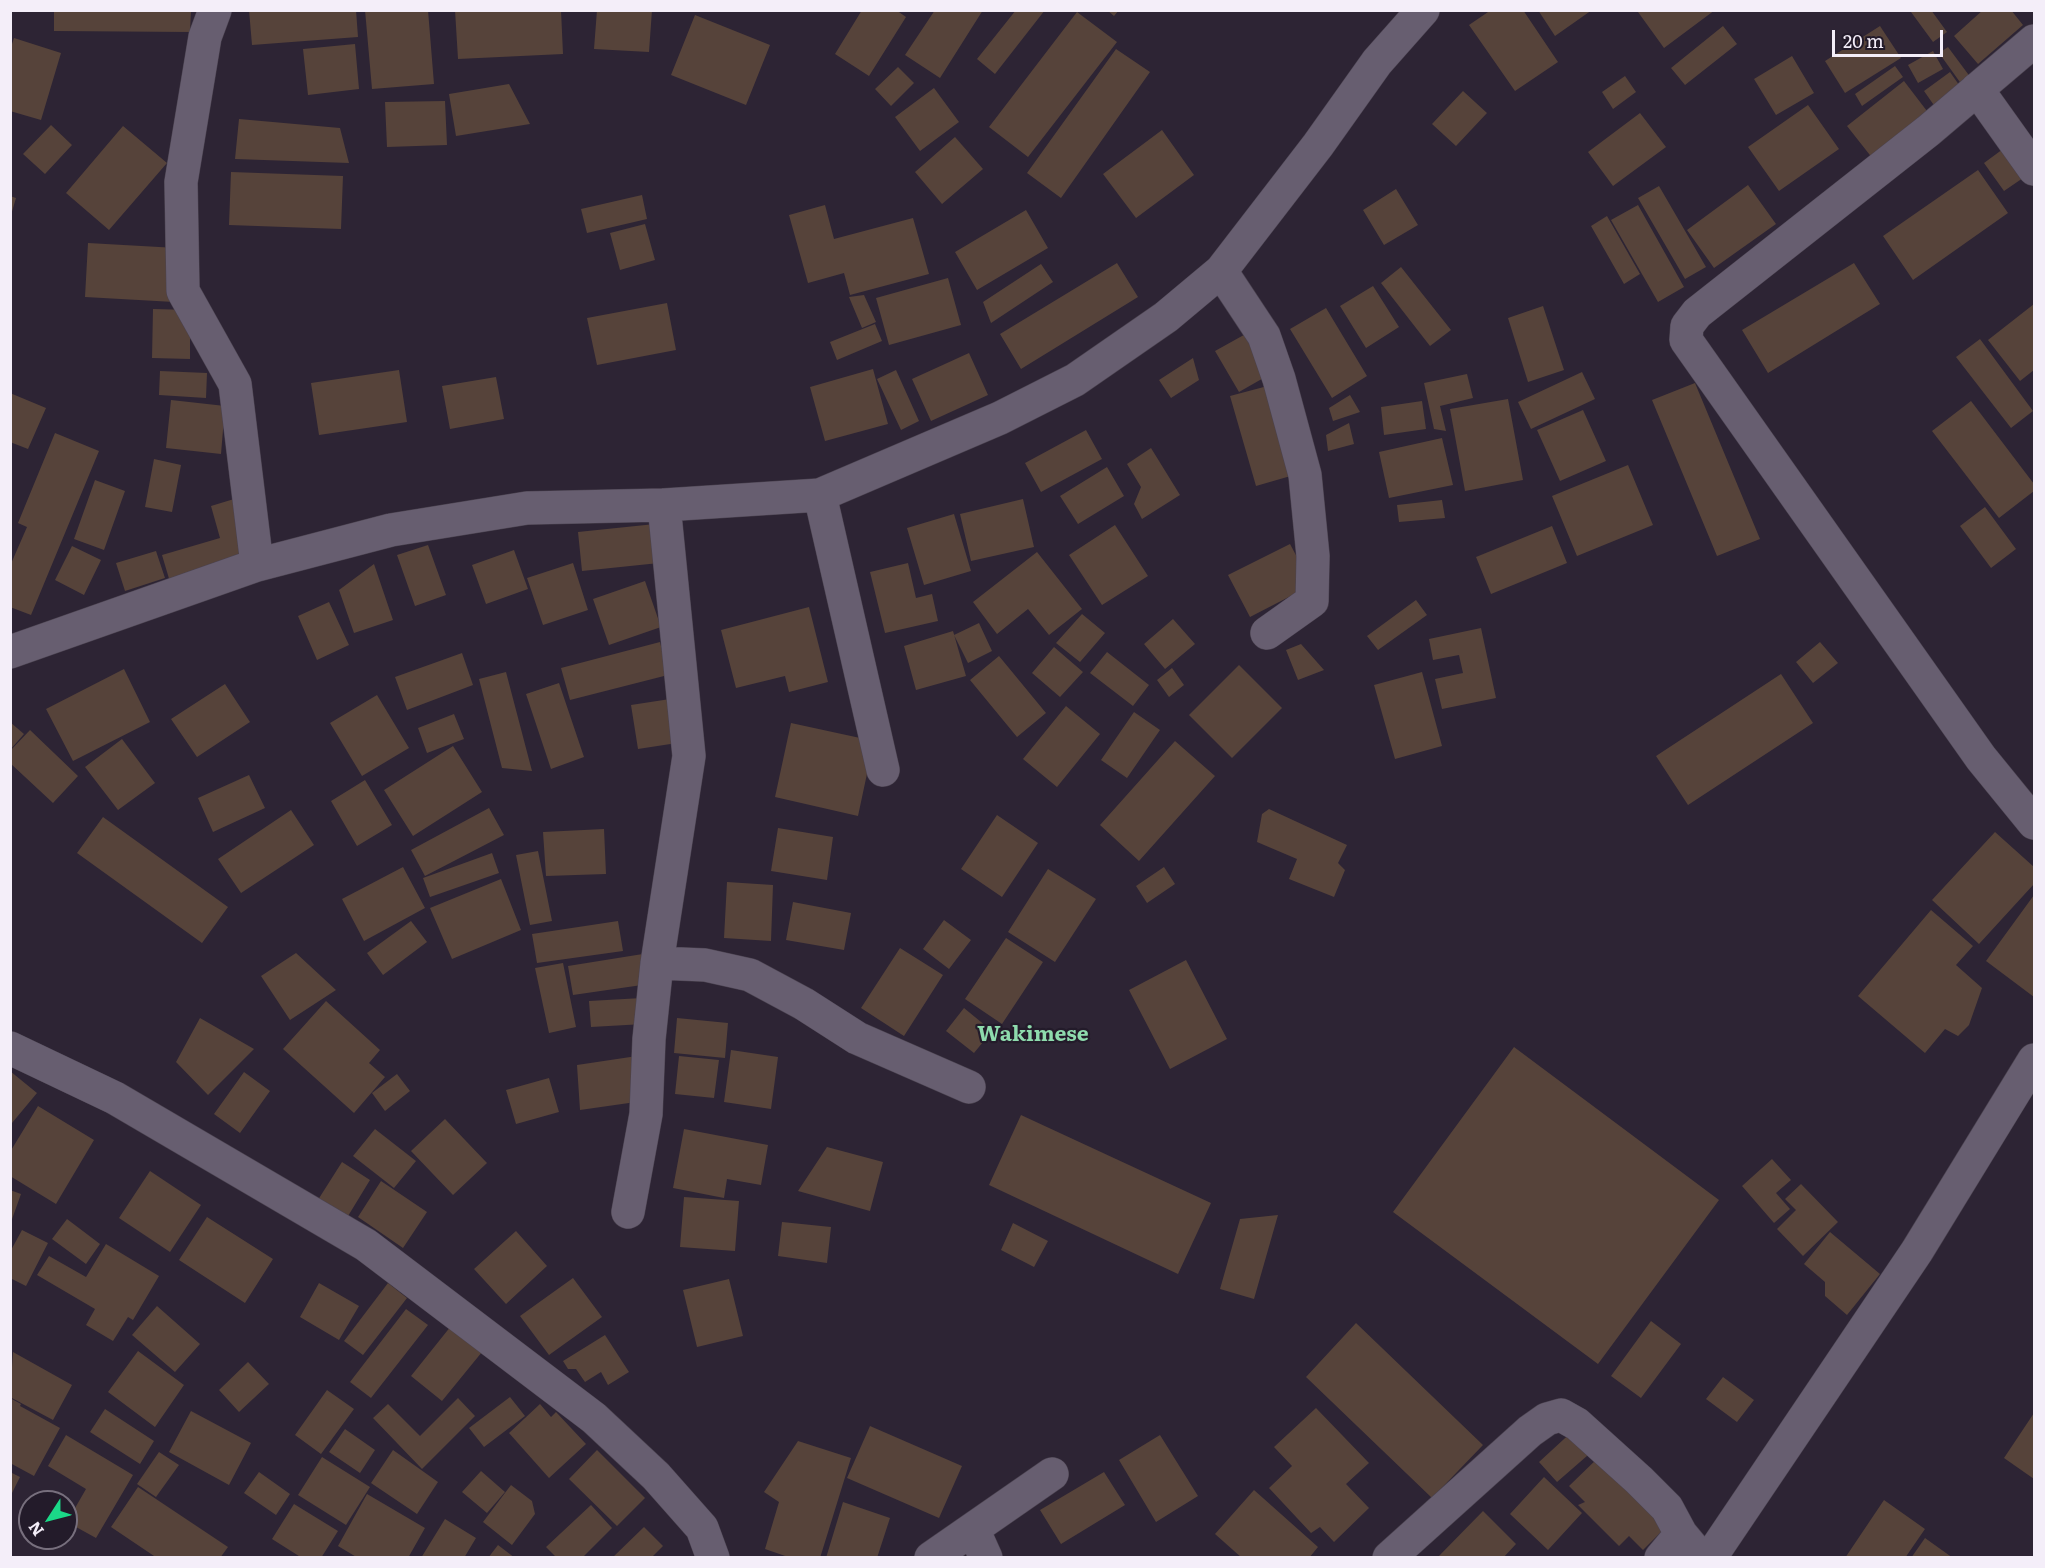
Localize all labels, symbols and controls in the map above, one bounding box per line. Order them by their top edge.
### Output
scale bar [1835,18,1946,56]
text: 20 m [1843,27,1884,54]
district label: Wakimese [977,1022,1089,1048]
north arrow [18,1490,78,1550]
text: N [21,1517,49,1542]

